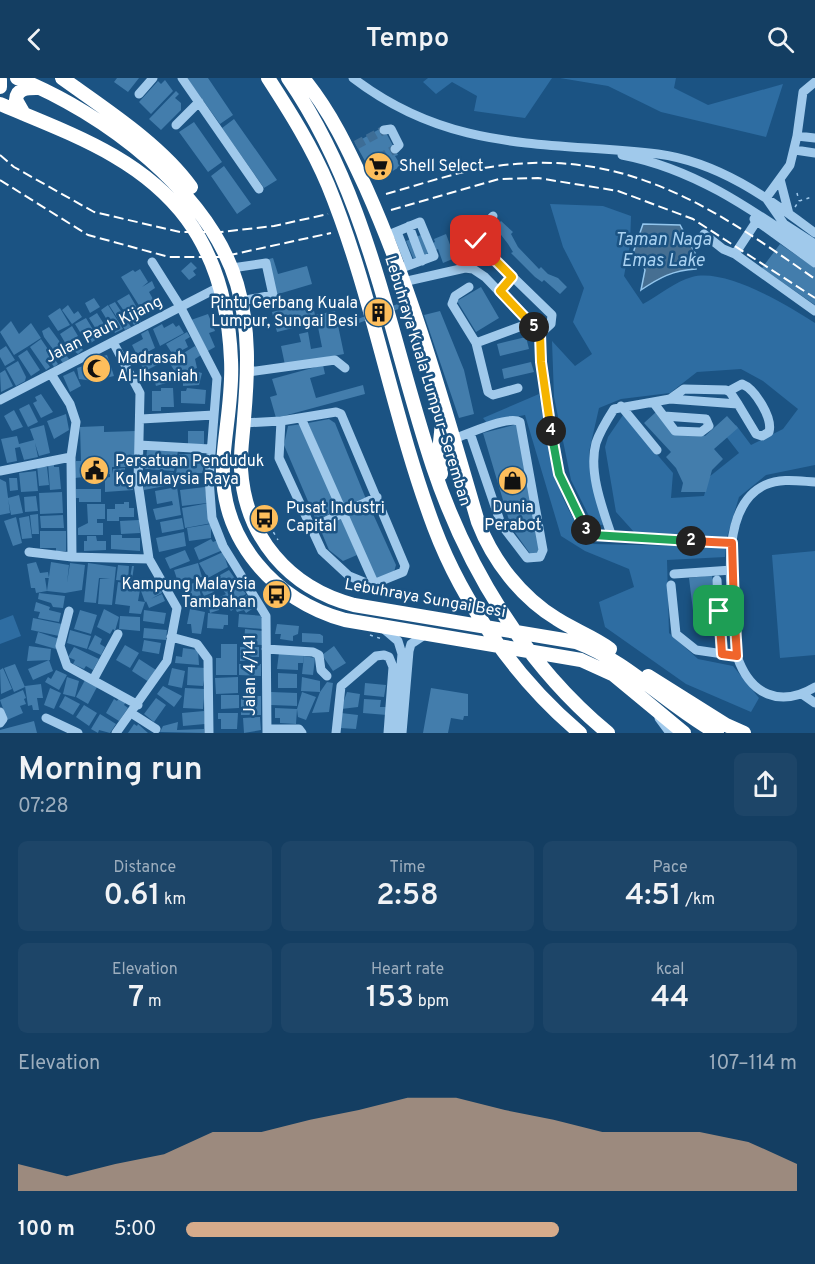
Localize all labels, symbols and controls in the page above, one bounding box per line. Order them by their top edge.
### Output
text: Tempo [366,22,449,56]
icon: back [18,23,51,56]
icon: search [764,23,797,56]
supermarket icon: Shell Select [362,151,394,183]
place label: Shell Select [399,157,483,177]
pin [450,215,501,266]
icon: check [459,224,492,257]
water label: Taman Naga Emas Lake [615,229,712,273]
street label: Lebuhraya Kuala Lumpur–Seremban [379,253,475,509]
street label: Jalan Pauh Kijang [42,292,166,368]
place label: Pintu Gerbang Kuala Lumpur, Sungai Besi [210,294,358,332]
building icon: Pintu Gerbang Kuala Lumpur, Sungai Besi [363,297,395,329]
pin: 5 [519,312,549,342]
text: 5 [529,317,539,337]
place label: Madrasah Al-Ihsaniah [117,349,198,387]
mosque icon: Madrasah Al-Ihsaniah [80,352,112,384]
pin: 4 [536,416,566,446]
text: 4 [546,421,556,441]
place label: Persatuan Penduduk Kg Malaysia Raya [115,452,264,490]
public building icon: Persatuan Penduduk Kg Malaysia Raya [78,455,110,487]
shop icon: Dunia Perabot [497,464,529,496]
place label: Dunia Perabot [484,498,542,536]
place label: Pusat Industri Capital [286,499,385,537]
bus stop icon: Pusat Industri Capital [249,502,281,534]
pin: 3 [571,515,601,545]
text: 3 [581,520,591,540]
pin: 2 [676,526,706,556]
text: 2 [686,531,696,551]
place label: Kampung Malaysia Tambahan [122,575,256,613]
street label: Lebuhraya Sungai Besi [343,575,507,623]
bus stop icon: Kampung Malaysia Tambahan [261,578,293,610]
pin [693,585,744,636]
icon: arrive [702,594,735,627]
street label: Jalan 4/141 [241,634,261,716]
text: Morning run [18,750,203,792]
button: share [734,753,797,816]
text: 07:28 [18,794,69,820]
text: Distance [113,858,176,878]
text: Time [390,858,425,878]
text: Pace [653,858,688,878]
text: 0.61 [104,878,160,915]
text: 2:58 [376,878,439,915]
text: 4:51 [625,878,682,915]
text: km [160,890,186,910]
text: /km [682,890,715,910]
text: Elevation [112,960,178,980]
text: Heart rate [371,960,444,980]
text: kcal [656,960,684,980]
text: 7 [128,980,144,1017]
text: 153 [366,980,414,1017]
text: 44 [651,980,689,1017]
text: m [144,992,161,1012]
text: bpm [414,992,449,1012]
text: Elevation [18,1051,100,1077]
text: 107–114 m [709,1051,797,1077]
text: 100 m [18,1217,75,1243]
text: 5:00 [114,1217,156,1243]

